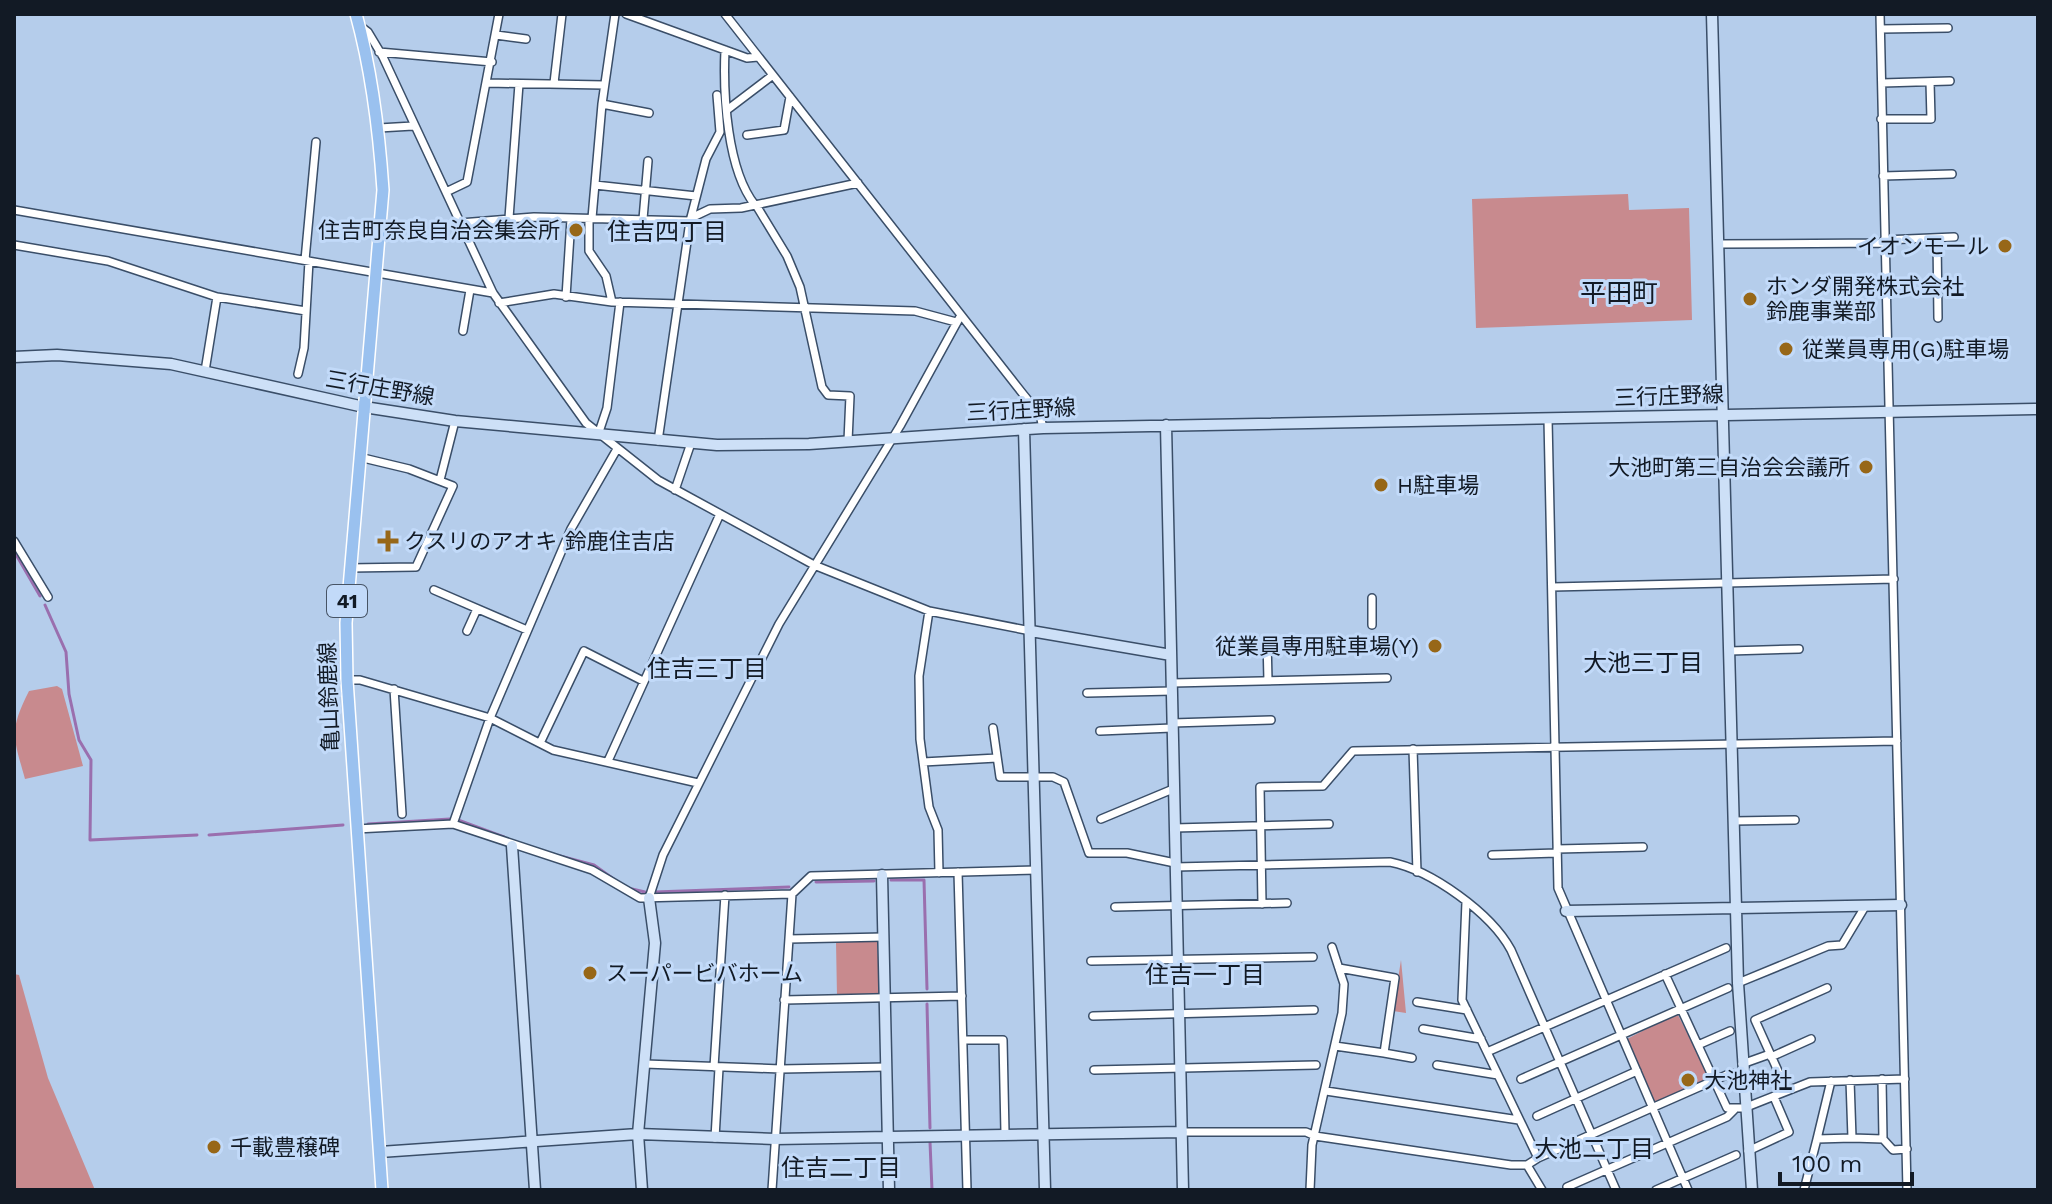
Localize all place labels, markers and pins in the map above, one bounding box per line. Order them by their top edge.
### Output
place label: 住吉町奈良自治会集会所 [318,218,560,243]
marker: 住吉町奈良自治会集会所 [567,221,585,239]
place label: イオンモール [1857,234,1989,259]
marker: イオンモール [1996,237,2014,255]
place label: ホンダ開発株式会社 鈴鹿事業部 [1766,274,1964,324]
marker: ホンダ開発株式会社 鈴鹿事業部 [1741,290,1759,308]
place label: 従業員専用(G)駐車場 [1802,337,2009,362]
marker: 従業員専用(G)駐車場 [1777,340,1795,358]
place label: 大池町第三自治会会議所 [1608,455,1850,480]
marker: 大池町第三自治会会議所 [1857,458,1875,476]
place label: H駐車場 [1397,473,1479,498]
marker: H駐車場 [1372,476,1390,494]
place label: クスリのアオキ 鈴鹿住吉店 [404,529,675,554]
marker: クスリのアオキ 鈴鹿住吉店 [379,532,397,550]
place label: 従業員専用駐車場(Y) [1215,634,1419,659]
marker: 従業員専用駐車場(Y) [1426,637,1444,655]
place label: スーパービバホーム [606,961,803,986]
marker: スーパービバホーム [581,964,599,982]
place label: 大池神社 [1704,1068,1792,1093]
marker: 大池神社 [1679,1071,1697,1089]
place label: 千載豊穣碑 [230,1135,340,1160]
marker: 千載豊穣碑 [205,1138,223,1156]

